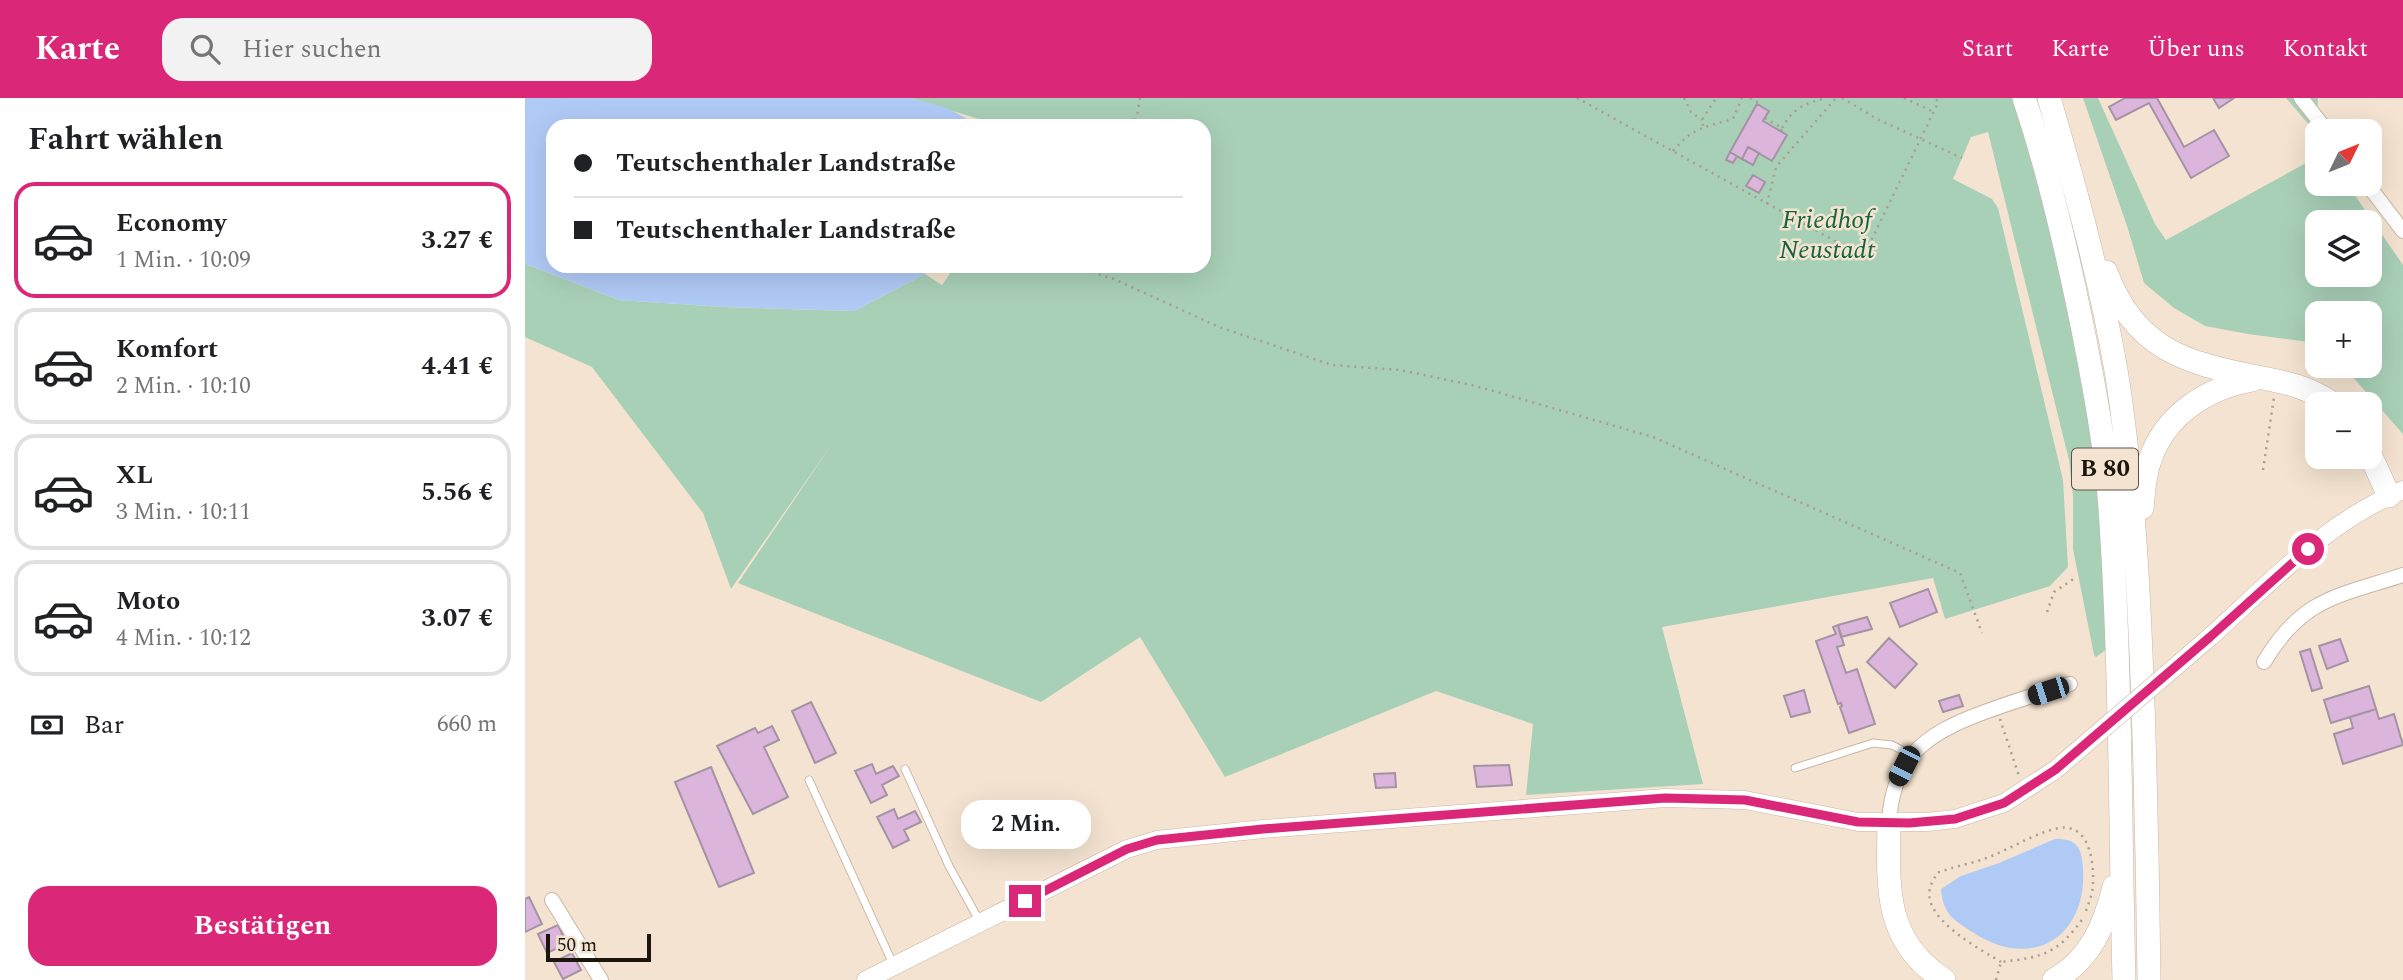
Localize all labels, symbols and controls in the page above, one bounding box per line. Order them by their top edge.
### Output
search box [162,18,652,81]
text: Karte [35,24,120,74]
text: Hier suchen [242,29,382,69]
icon: search [186,30,224,68]
text: Start [1962,31,2013,67]
text: Karte [2051,31,2109,67]
text: Über uns [2147,31,2245,67]
text: Kontakt [2283,31,2368,67]
text: Fahrt wählen [28,115,223,164]
north arrow [2305,119,2382,196]
map controls [2305,119,2382,469]
text: Teutschenthaler Landstraße [616,143,956,183]
park label: Friedhof Neustadt [1779,200,1876,270]
text: Economy [116,203,226,243]
icon: car [32,209,95,272]
text: Teutschenthaler Landstraße [616,210,956,250]
button: layers [2305,210,2382,287]
text: 3.27 € [421,220,493,260]
text: 1 Min. · 10:09 [116,243,251,278]
button: + [2305,301,2382,378]
text: Komfort [116,329,218,369]
icon: car [32,335,95,398]
text: 4.41 € [421,346,493,386]
text: 2 Min. · 10:10 [116,369,251,404]
button: − [2305,392,2382,469]
road number: B 80 [2072,448,2138,490]
text: XL [116,455,153,495]
icon: car [32,461,95,524]
text: 5.56 € [421,472,493,512]
text: 3 Min. · 10:11 [116,495,251,530]
route start [2292,533,2324,565]
text: Moto [116,581,180,621]
icon: car [32,587,95,650]
text: 3.07 € [421,598,493,638]
text: 4 Min. · 10:12 [116,621,251,656]
car [2025,675,2072,707]
text: Bar [84,705,124,745]
icon: cash [28,706,66,744]
text: 660 m [437,707,497,742]
car [1886,743,1923,789]
callout: 2 Min. [960,800,1090,848]
text: 2 Min. [991,807,1061,842]
route end [1009,885,1041,917]
button: Bestätigen [28,886,497,966]
scale bar [546,931,651,963]
text: 50 m [557,931,597,960]

